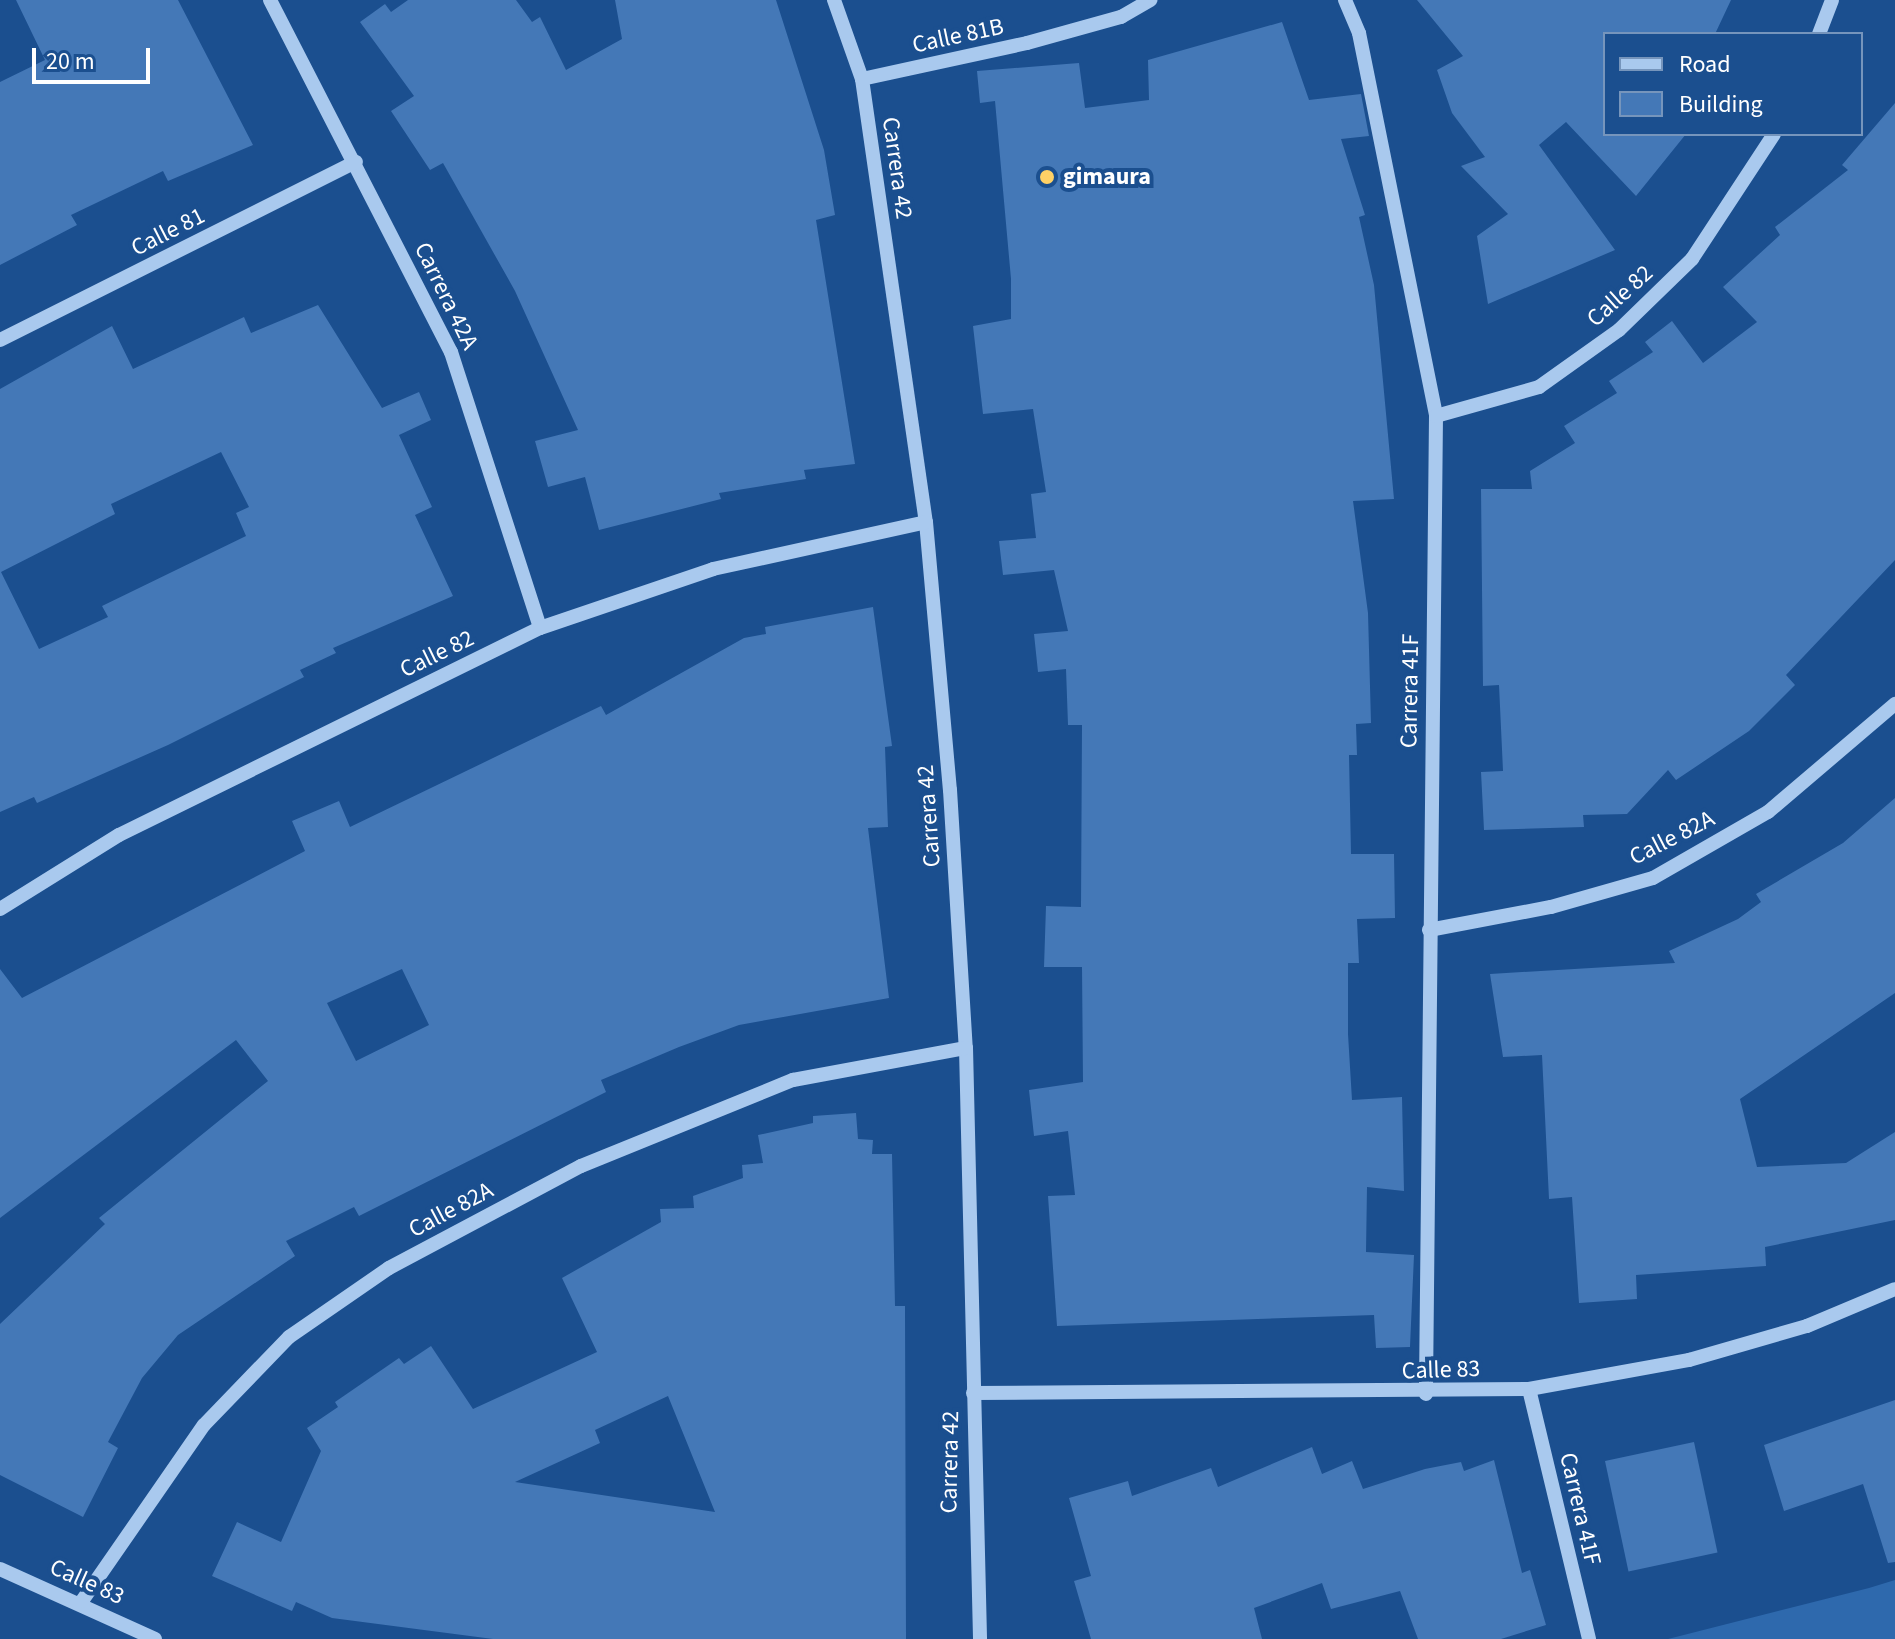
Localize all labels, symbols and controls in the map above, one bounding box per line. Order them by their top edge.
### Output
street label: Calle 81B [910,12,1006,60]
scale bar [36,32,154,82]
legend [1603,32,1863,136]
text: 20 m [46,44,95,79]
text: Road [1679,47,1731,82]
text: Building [1679,87,1763,122]
street label: Carrera 42 [876,115,918,221]
place label: gimaura [1063,163,1151,191]
marker: gimaura [1038,168,1056,186]
street label: Calle 81 [126,201,210,263]
street label: Carrera 42A [408,238,484,354]
street label: Calle 82 [1581,259,1659,333]
street label: Calle 82 [395,624,479,684]
street label: Carrera 41F [1395,634,1425,748]
street label: Carrera 42 [911,764,947,868]
street label: Calle 82A [1625,804,1719,872]
street label: Calle 82A [404,1176,498,1244]
street label: Calle 83 [1401,1354,1481,1386]
street label: Carrera 42 [935,1410,965,1514]
street label: Carrera 41F [1553,1450,1607,1568]
street label: Calle 83 [45,1553,129,1611]

